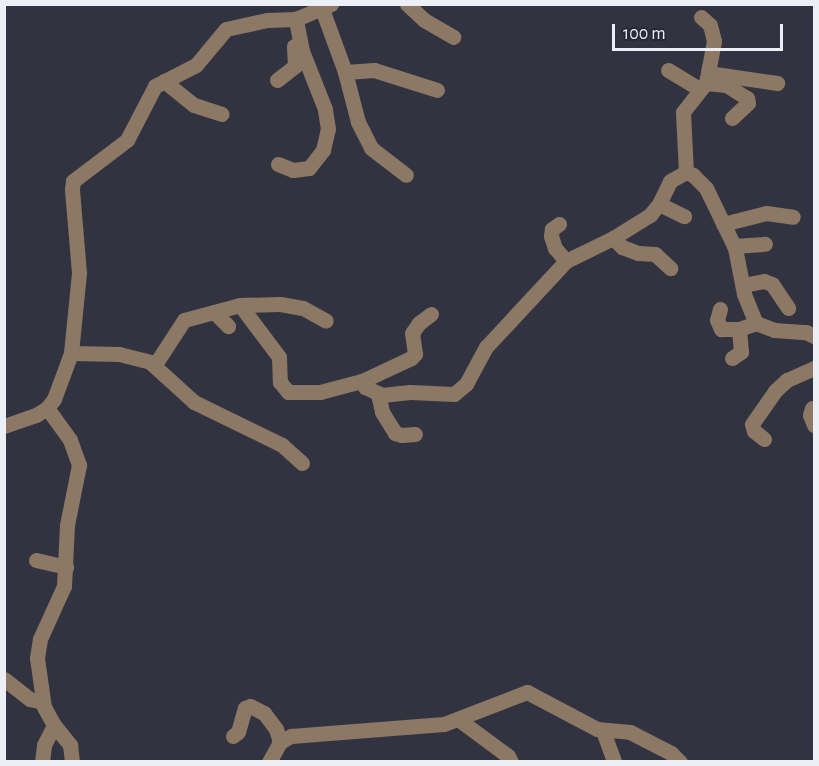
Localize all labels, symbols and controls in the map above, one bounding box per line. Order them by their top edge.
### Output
scale bar [615,12,786,50]
text: 100 m [623,25,666,43]

